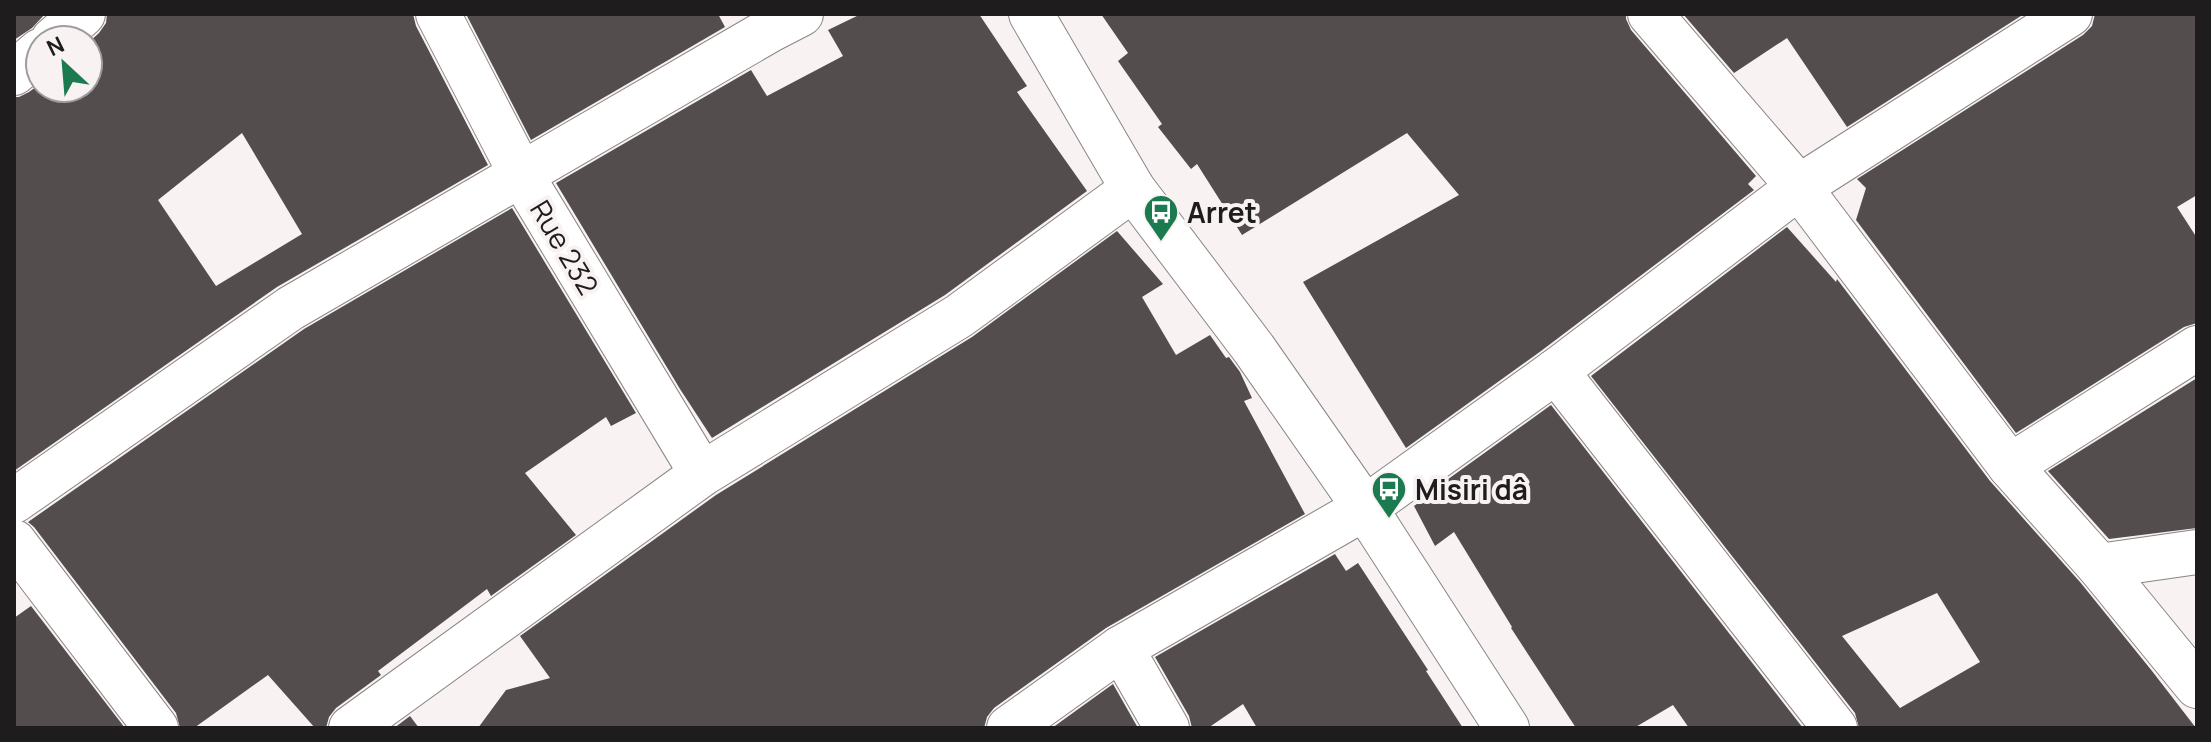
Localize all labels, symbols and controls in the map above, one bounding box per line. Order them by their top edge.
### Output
north arrow [24,24,104,104]
text: N [42,29,69,63]
street label: Rue 232 [522,193,608,301]
bus stop icon: Arret [1142,193,1180,243]
place label: Arret [1187,193,1257,231]
bus stop icon: Misiri dâ [1370,470,1408,520]
place label: Misiri dâ [1415,470,1528,508]

